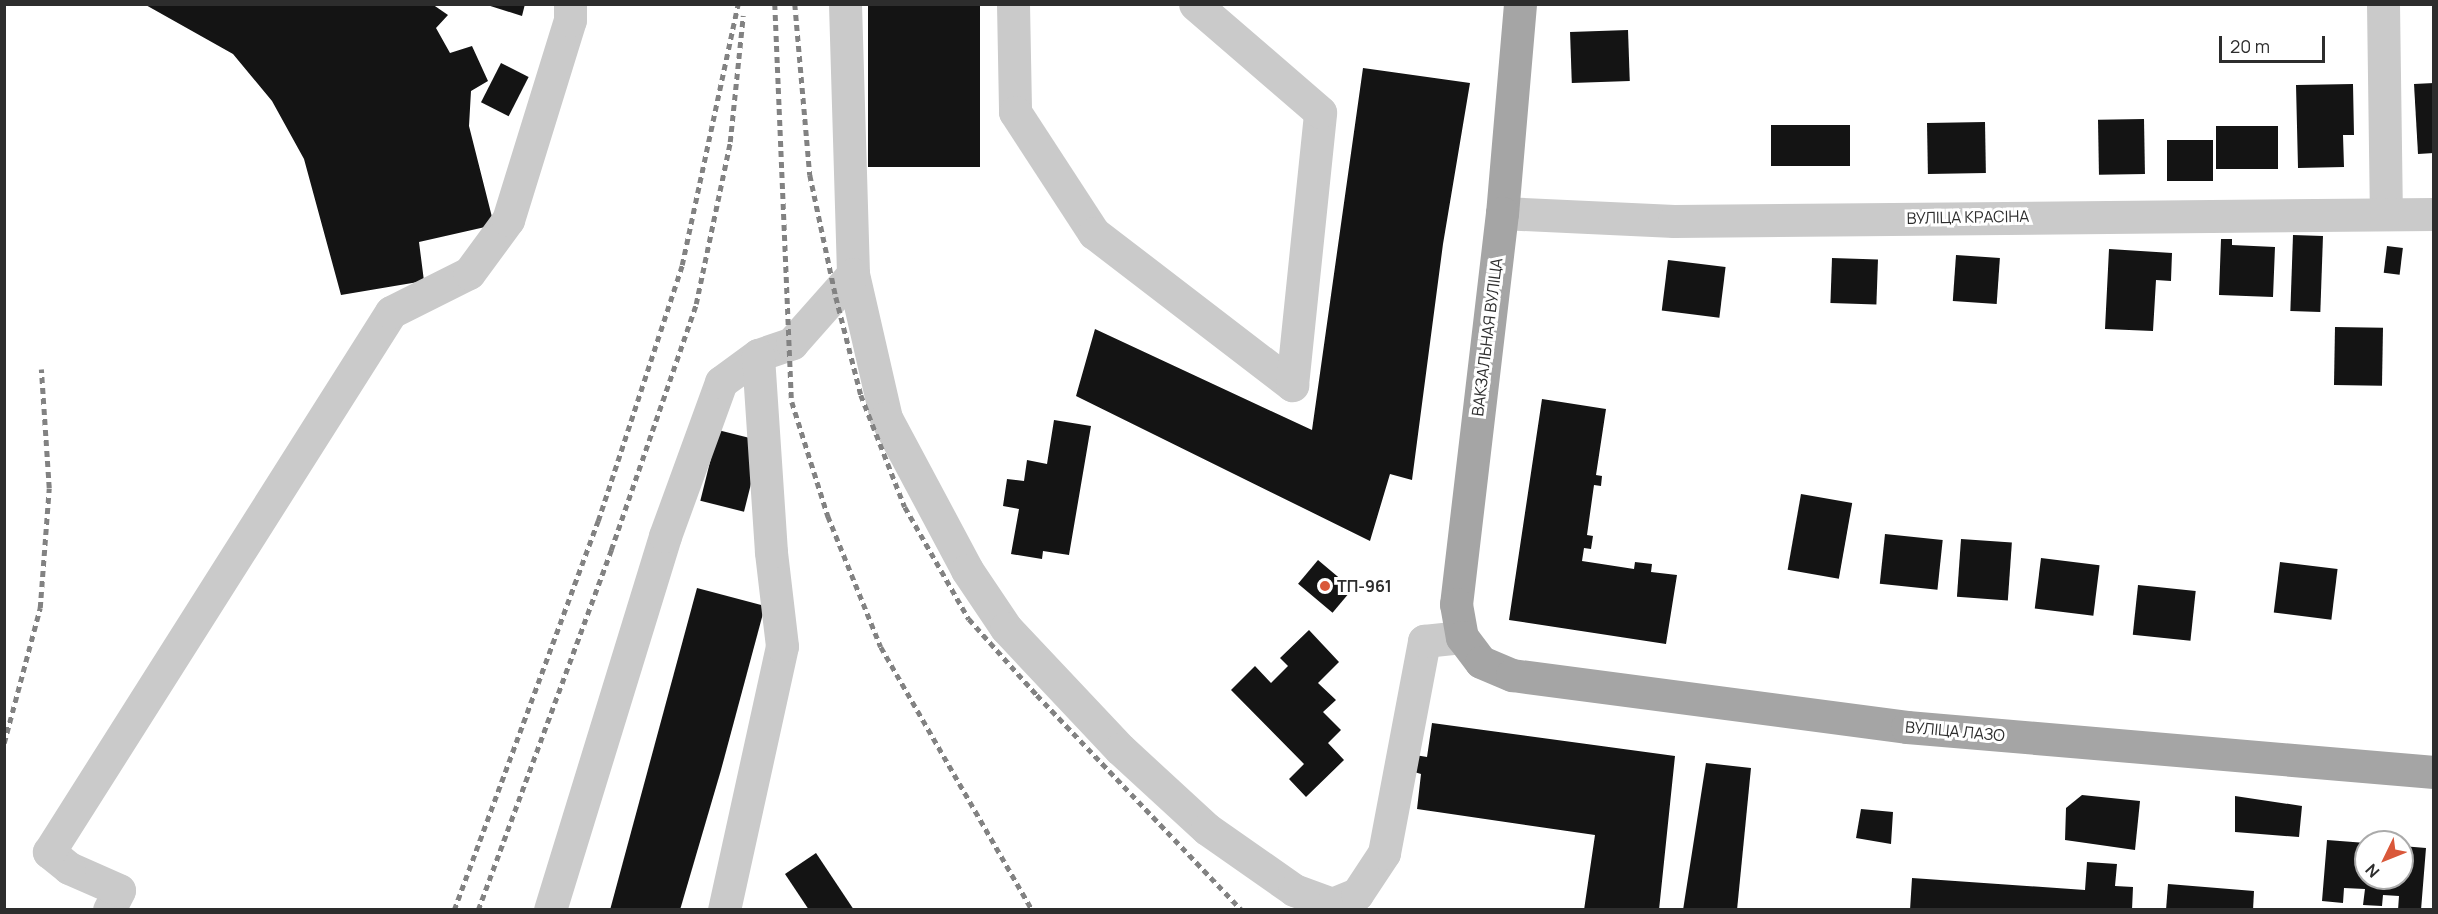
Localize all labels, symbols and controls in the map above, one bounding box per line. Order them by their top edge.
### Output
scale bar [2222,24,2328,62]
text: 20 m [2230,34,2270,58]
street label: ВУЛІЦА КРАСІНА [1906,206,2030,228]
street label: ВАКЗАЛЬНАЯ ВУЛІЦА [1468,257,1506,417]
place label: ТП-961 [1337,576,1392,596]
marker: ТП-961 [1318,579,1332,593]
street label: ВУЛІЦА ЛАЗО [1904,717,2006,745]
north arrow [2354,830,2414,890]
text: N [2360,859,2384,883]

